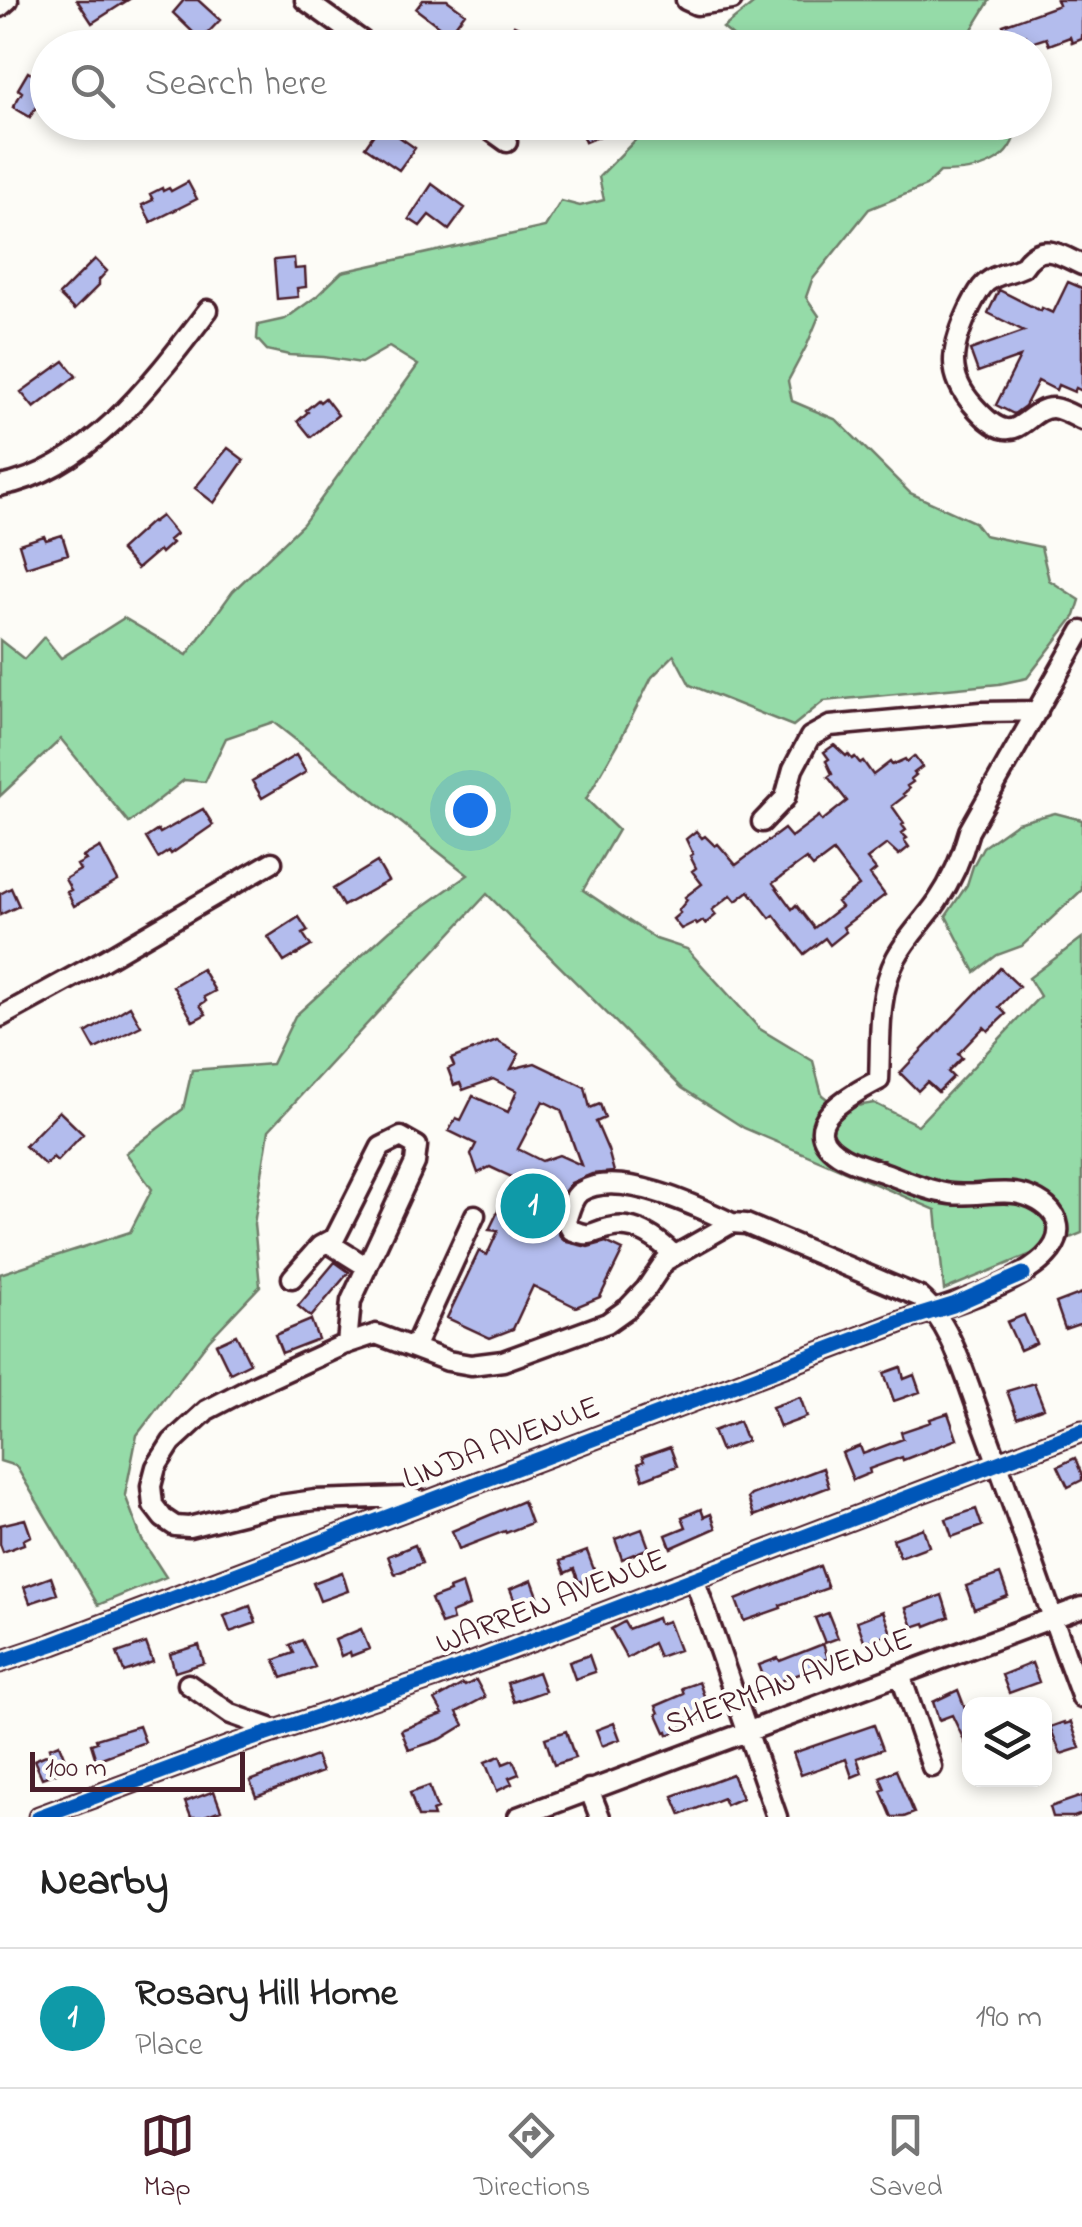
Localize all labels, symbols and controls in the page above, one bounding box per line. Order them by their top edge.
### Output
search box [30,30,1052,140]
text: Search here [145,57,327,113]
icon: search [65,58,120,113]
your location [445,785,496,836]
pin: 1 [500,1168,566,1244]
street label: LINDA AVENUE [397,1385,607,1503]
street label: WARREN AVENUE [430,1537,674,1669]
street label: SHERMAN AVENUE [659,1616,919,1750]
map controls [962,1697,1052,1787]
button: layers [962,1697,1052,1787]
scale bar [30,1747,245,1792]
text: 100 m [45,1749,107,1790]
text: Nearby [40,1852,168,1913]
text: Rosary Hill Home [135,1967,398,2023]
text: 1 [67,1995,78,2042]
text: 190 m [976,1995,1042,2042]
text: Place [135,2023,203,2070]
tab: Map [140,2108,195,2209]
tab: Directions [474,2108,590,2209]
tab: Saved [869,2108,942,2209]

